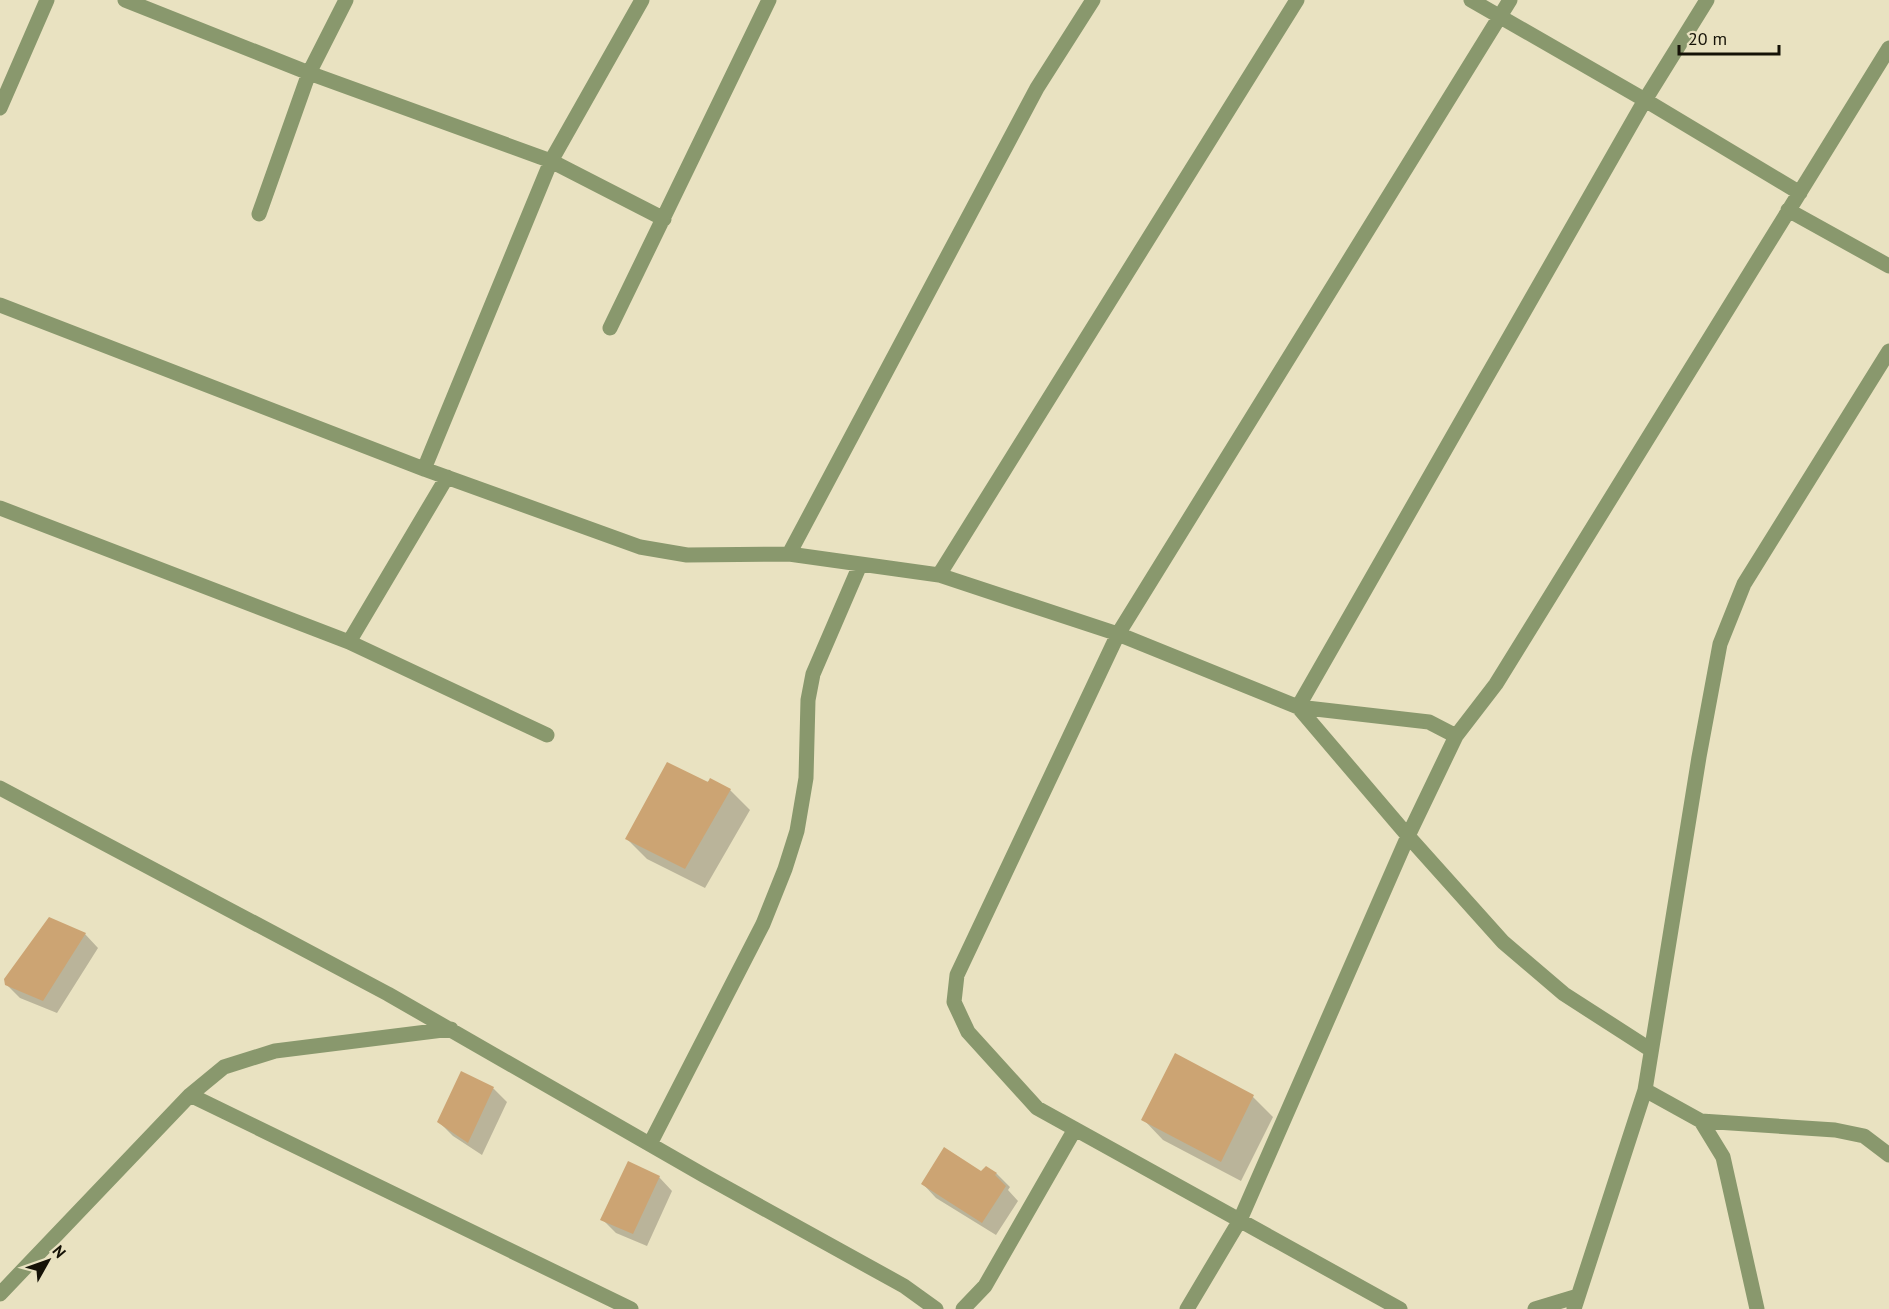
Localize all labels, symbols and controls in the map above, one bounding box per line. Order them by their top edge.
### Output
scale bar [1679,18,1780,56]
text: 20 m [1688,27,1727,50]
north arrow [18,1231,78,1291]
text: N [48,1241,71,1262]

